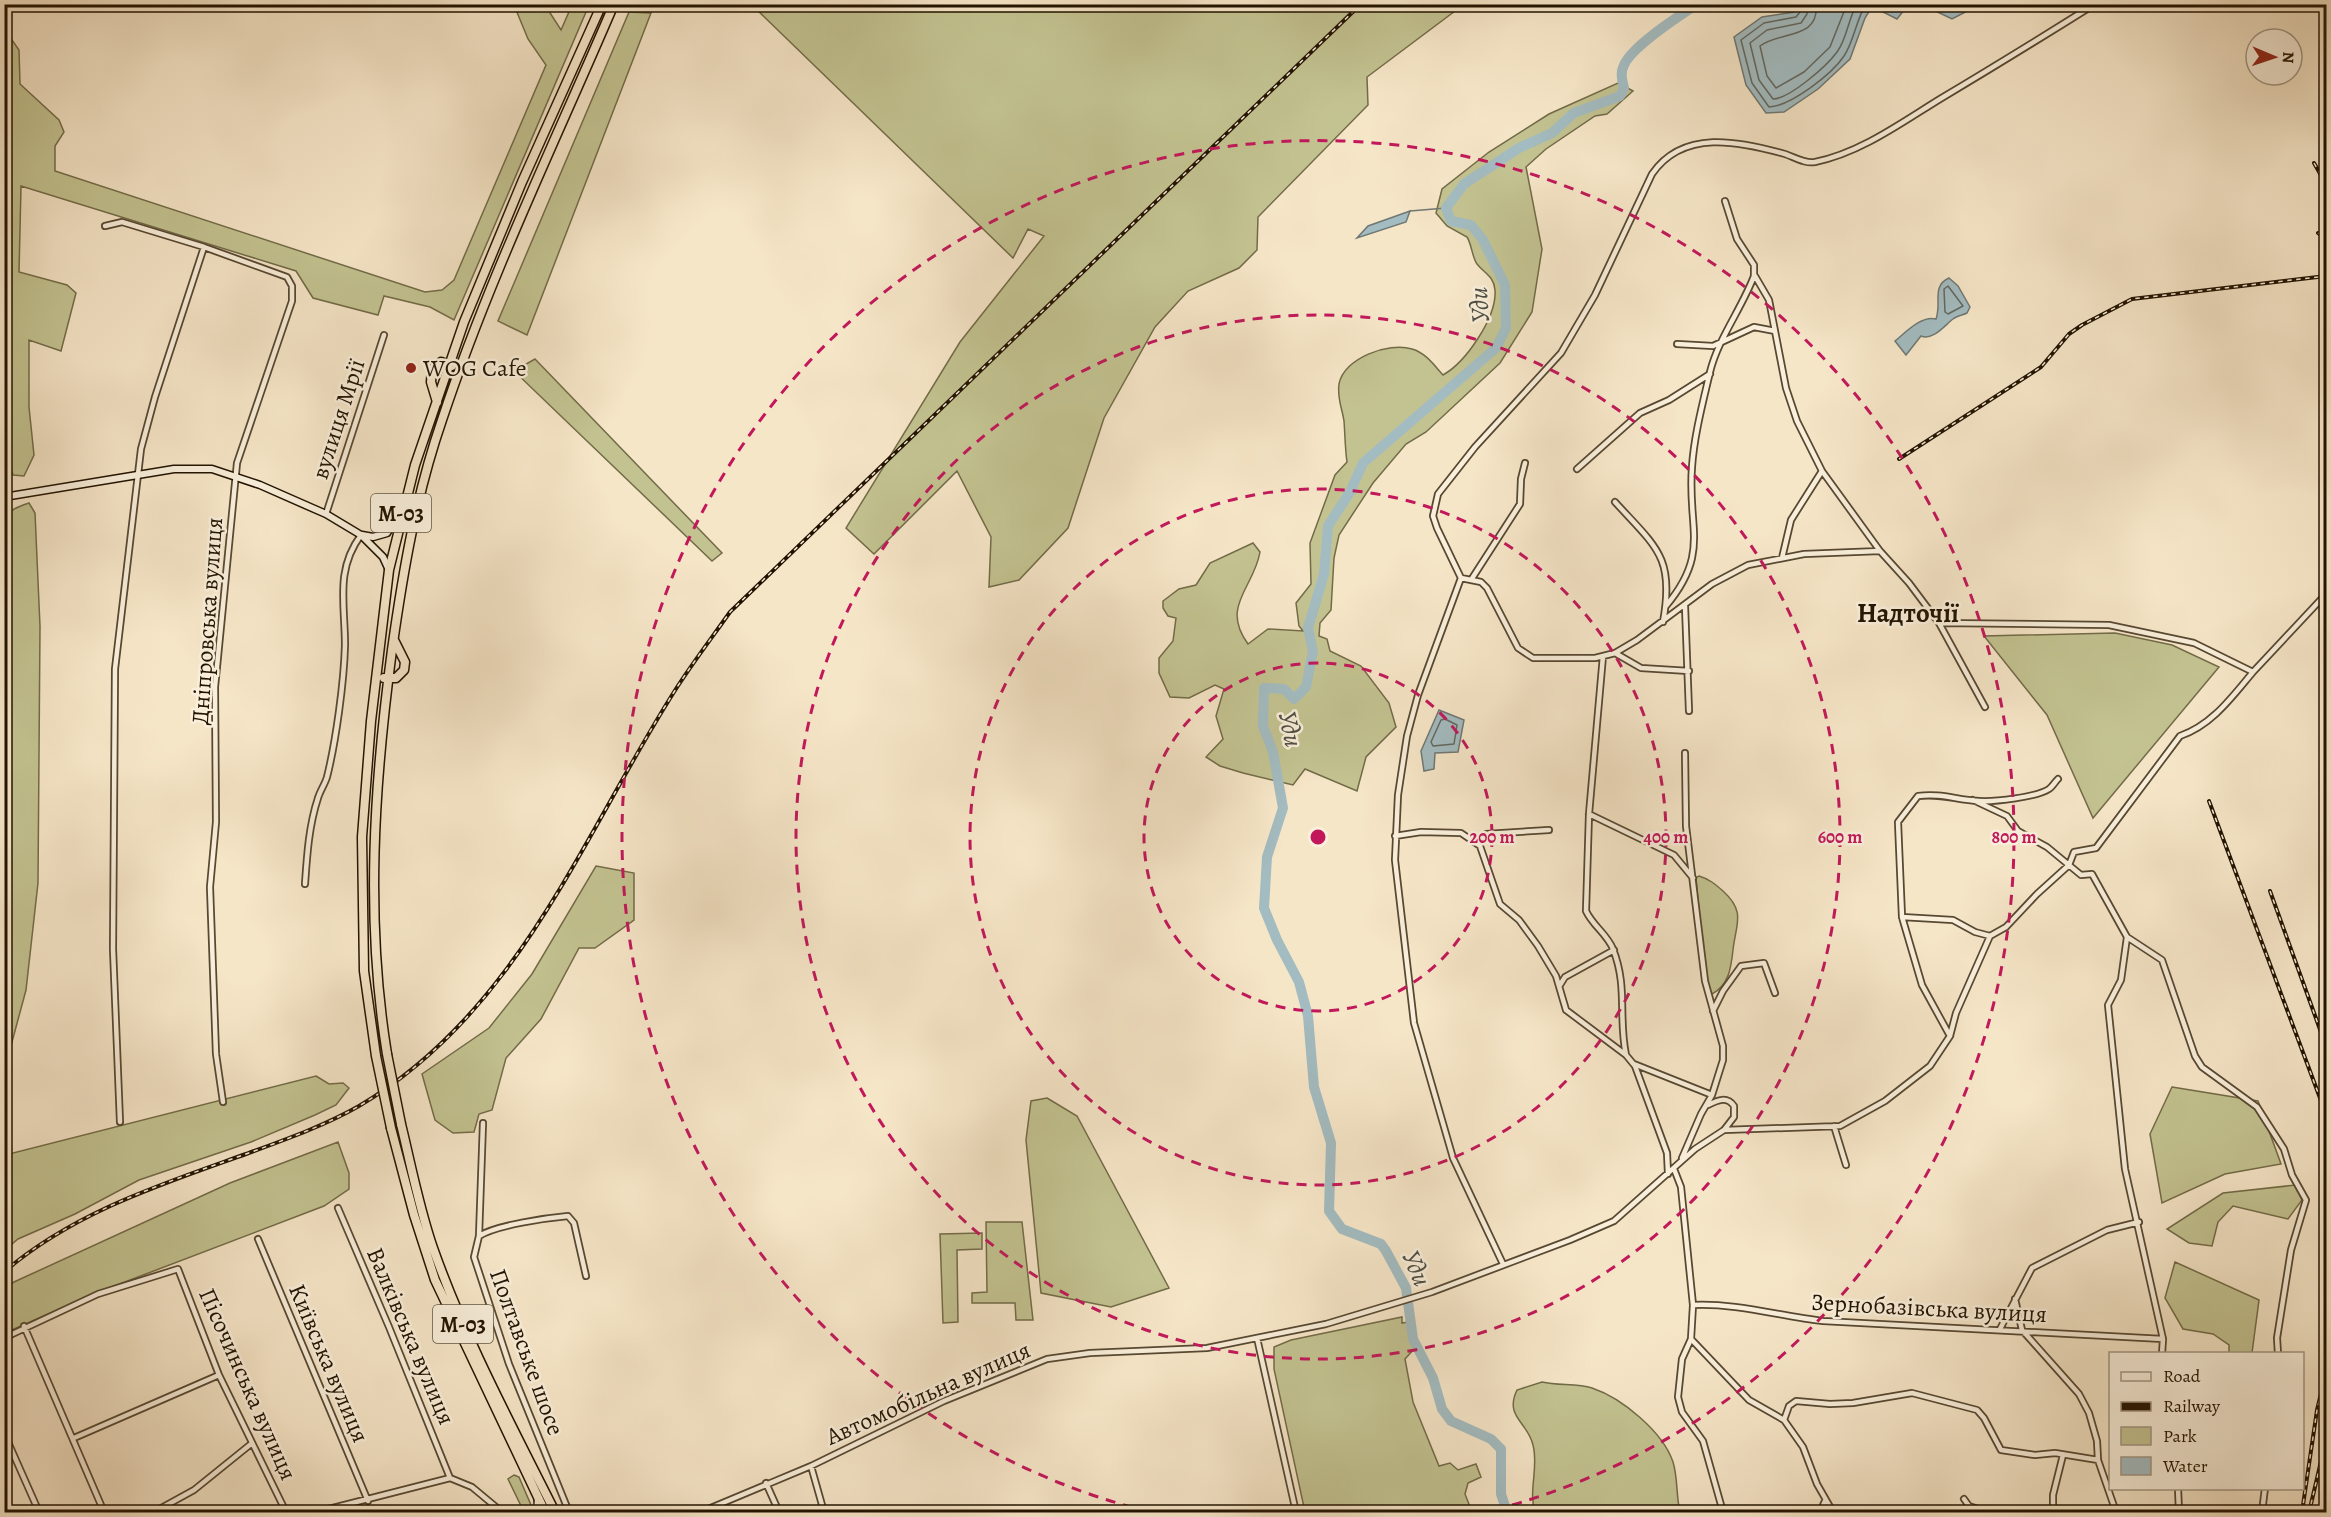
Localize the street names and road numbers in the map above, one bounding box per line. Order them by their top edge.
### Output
street label: вулиця Мрії [304,355,373,483]
road number: М-03 [371,494,431,532]
street label: Дніпровська вулиця [184,516,230,726]
street label: Валківська вулиця [359,1242,463,1430]
street label: Полтавське шосе [482,1264,572,1440]
street label: Київська вулиця [281,1279,377,1447]
street label: Пісочинська вулиця [191,1283,305,1485]
street label: Зернобазівська вулиця [1810,1286,2048,1330]
road number: М-03 [433,1305,493,1343]
street label: Автомобільна вулиця [820,1333,1035,1453]

